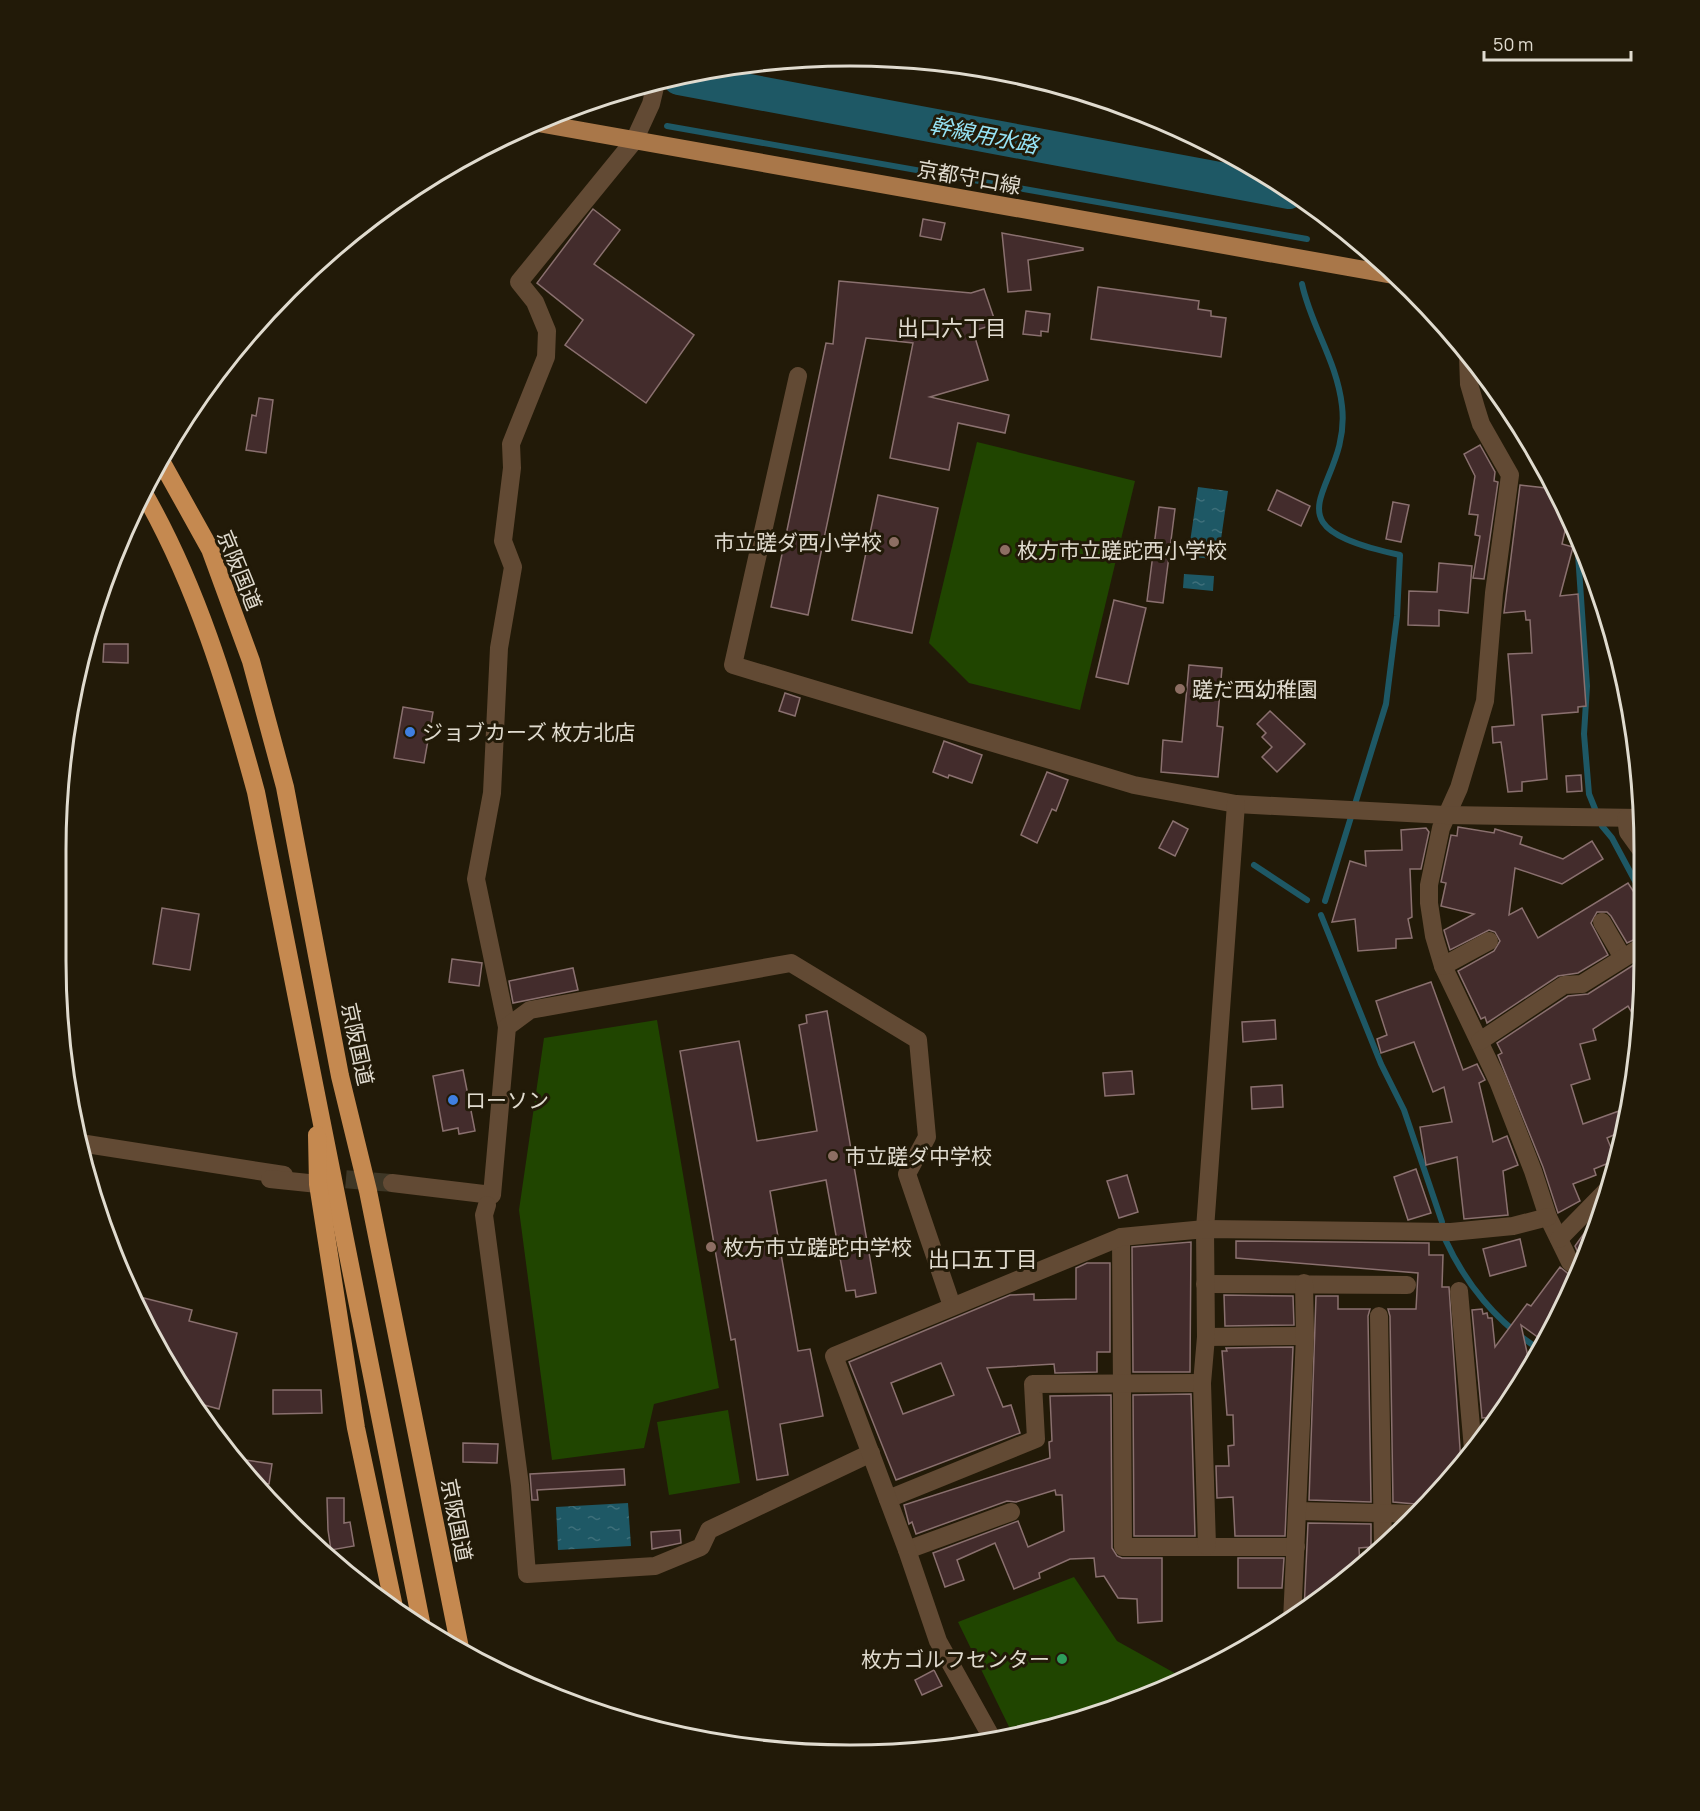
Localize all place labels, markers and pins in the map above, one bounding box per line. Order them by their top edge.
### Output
place label: 市立蹉ダ西小学校 [714,528,882,556]
marker: 市立蹉ダ西小学校 [887,535,901,549]
place label: 枚方市立蹉跎西小学校 [1017,536,1227,564]
marker: 枚方市立蹉跎西小学校 [998,543,1012,557]
place label: 蹉だ西幼稚園 [1192,675,1318,703]
marker: 蹉だ西幼稚園 [1173,682,1187,696]
place label: ジョブカーズ 枚方北店 [422,718,635,746]
marker: ジョブカーズ 枚方北店 [403,725,417,739]
place label: ローソン [465,1086,549,1114]
marker: ローソン [446,1093,460,1107]
place label: 市立蹉ダ中学校 [845,1142,992,1170]
marker: 市立蹉ダ中学校 [826,1149,840,1163]
place label: 枚方市立蹉跎中学校 [723,1233,912,1261]
marker: 枚方市立蹉跎中学校 [704,1240,718,1254]
place label: 枚方ゴルフセンター [861,1645,1050,1673]
marker: 枚方ゴルフセンター [1055,1652,1069,1666]

